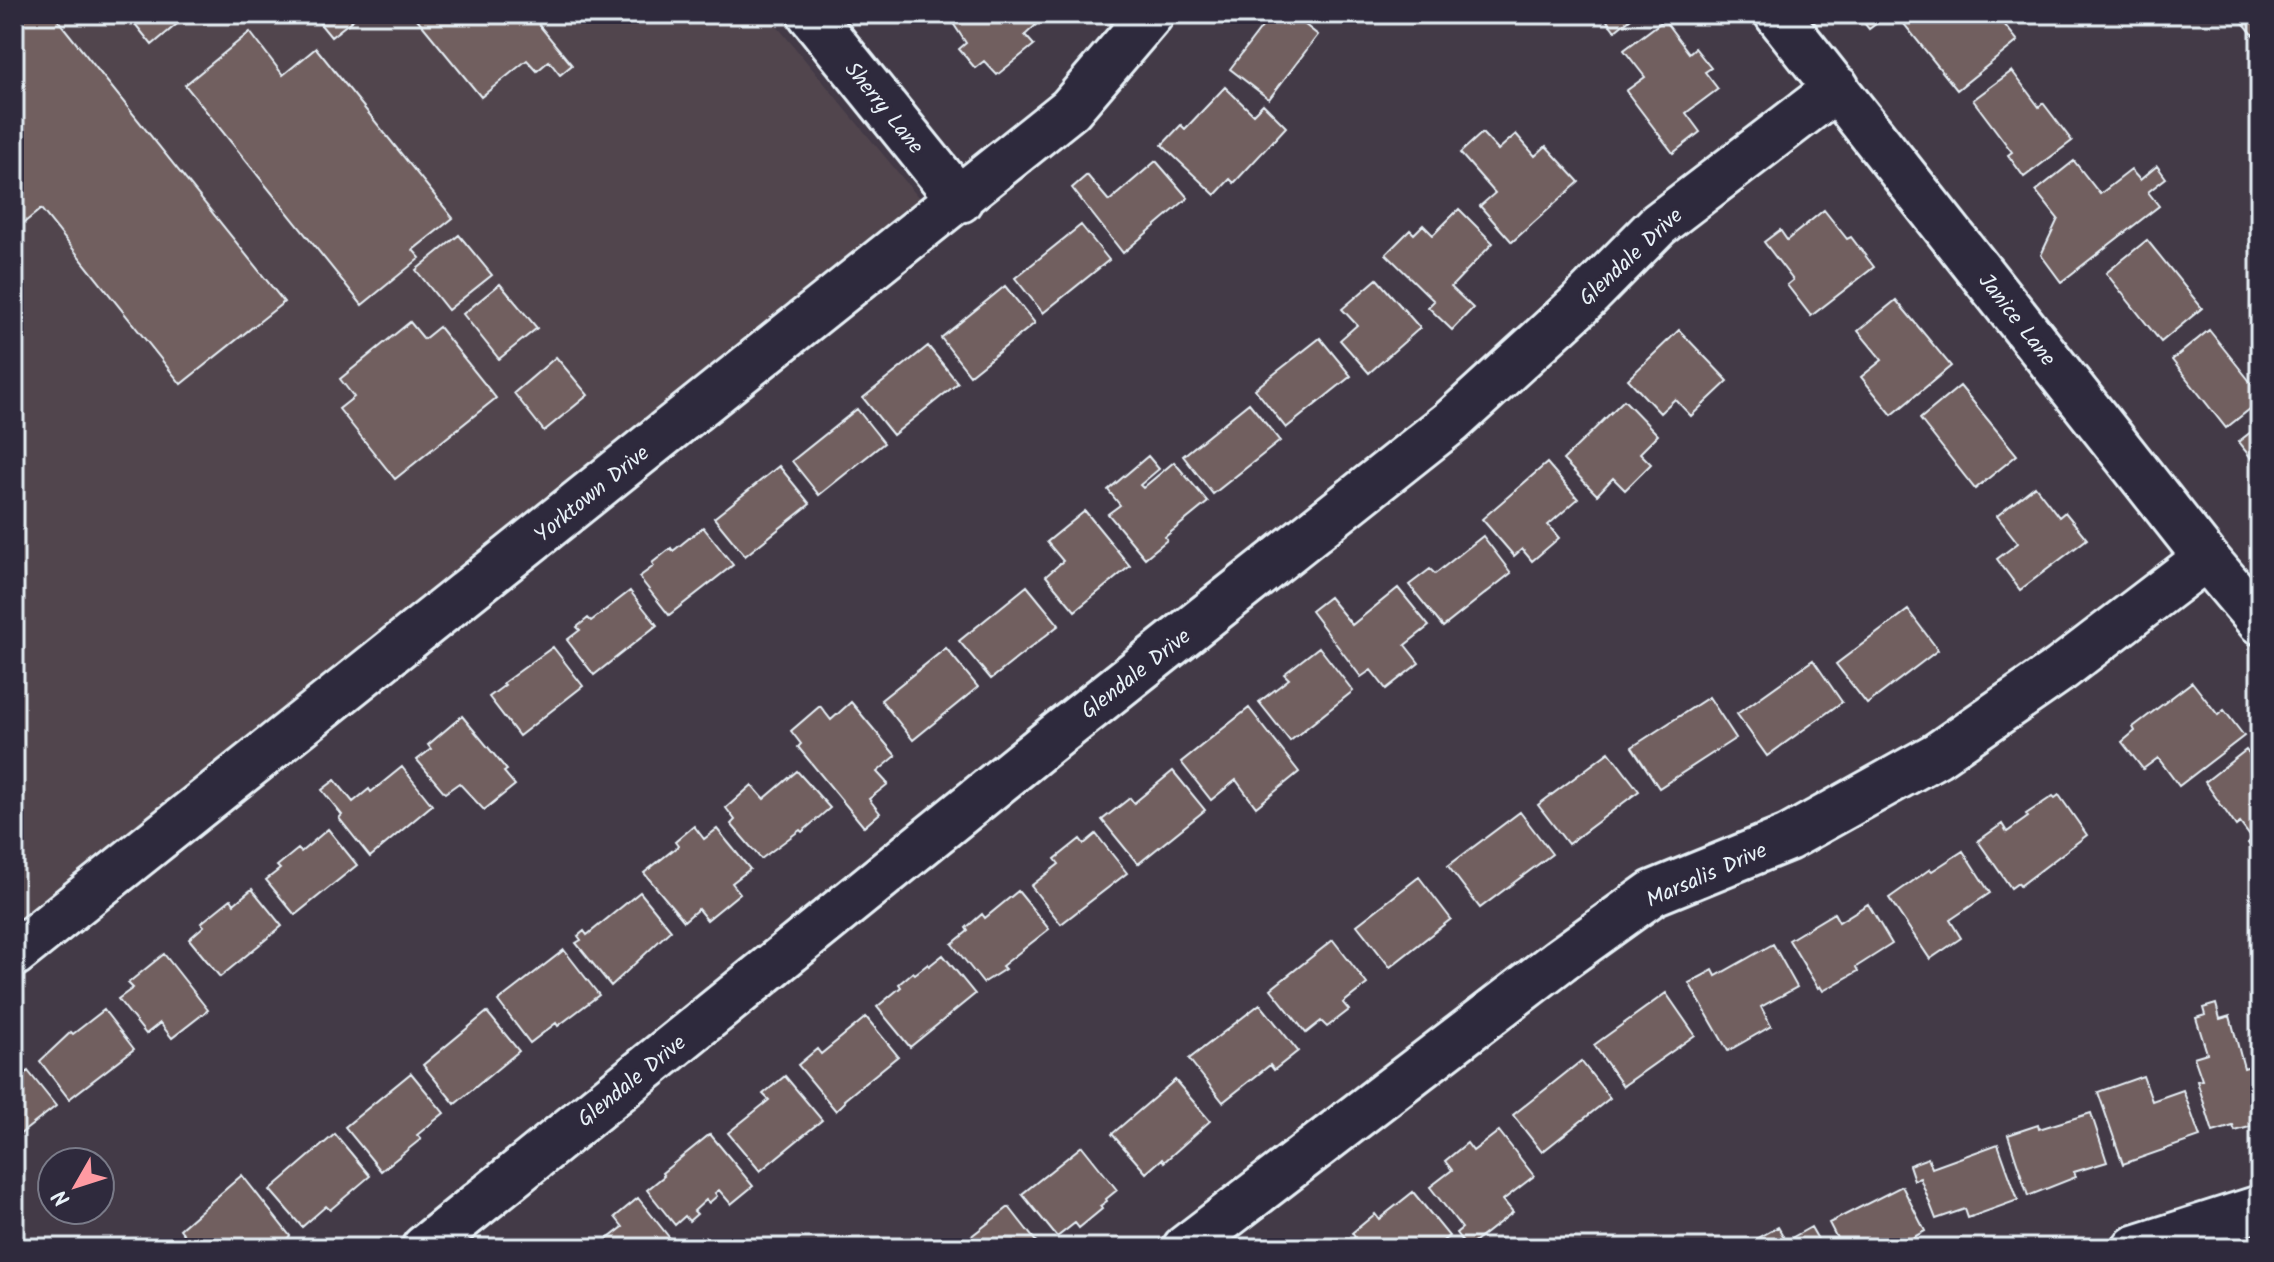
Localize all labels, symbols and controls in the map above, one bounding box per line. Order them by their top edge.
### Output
street label: Sherry Lane [835,54,932,163]
street label: Glendale Drive [1572,200,1692,316]
street label: Janice Lane [1968,266,2064,375]
street label: Yorktown Drive [527,437,658,553]
street label: Glendale Drive [1074,621,1199,729]
street label: Marsalis Drive [1641,834,1773,919]
street label: Glendale Drive [570,1027,695,1137]
north arrow [36,1146,116,1226]
text: N [44,1181,80,1213]

